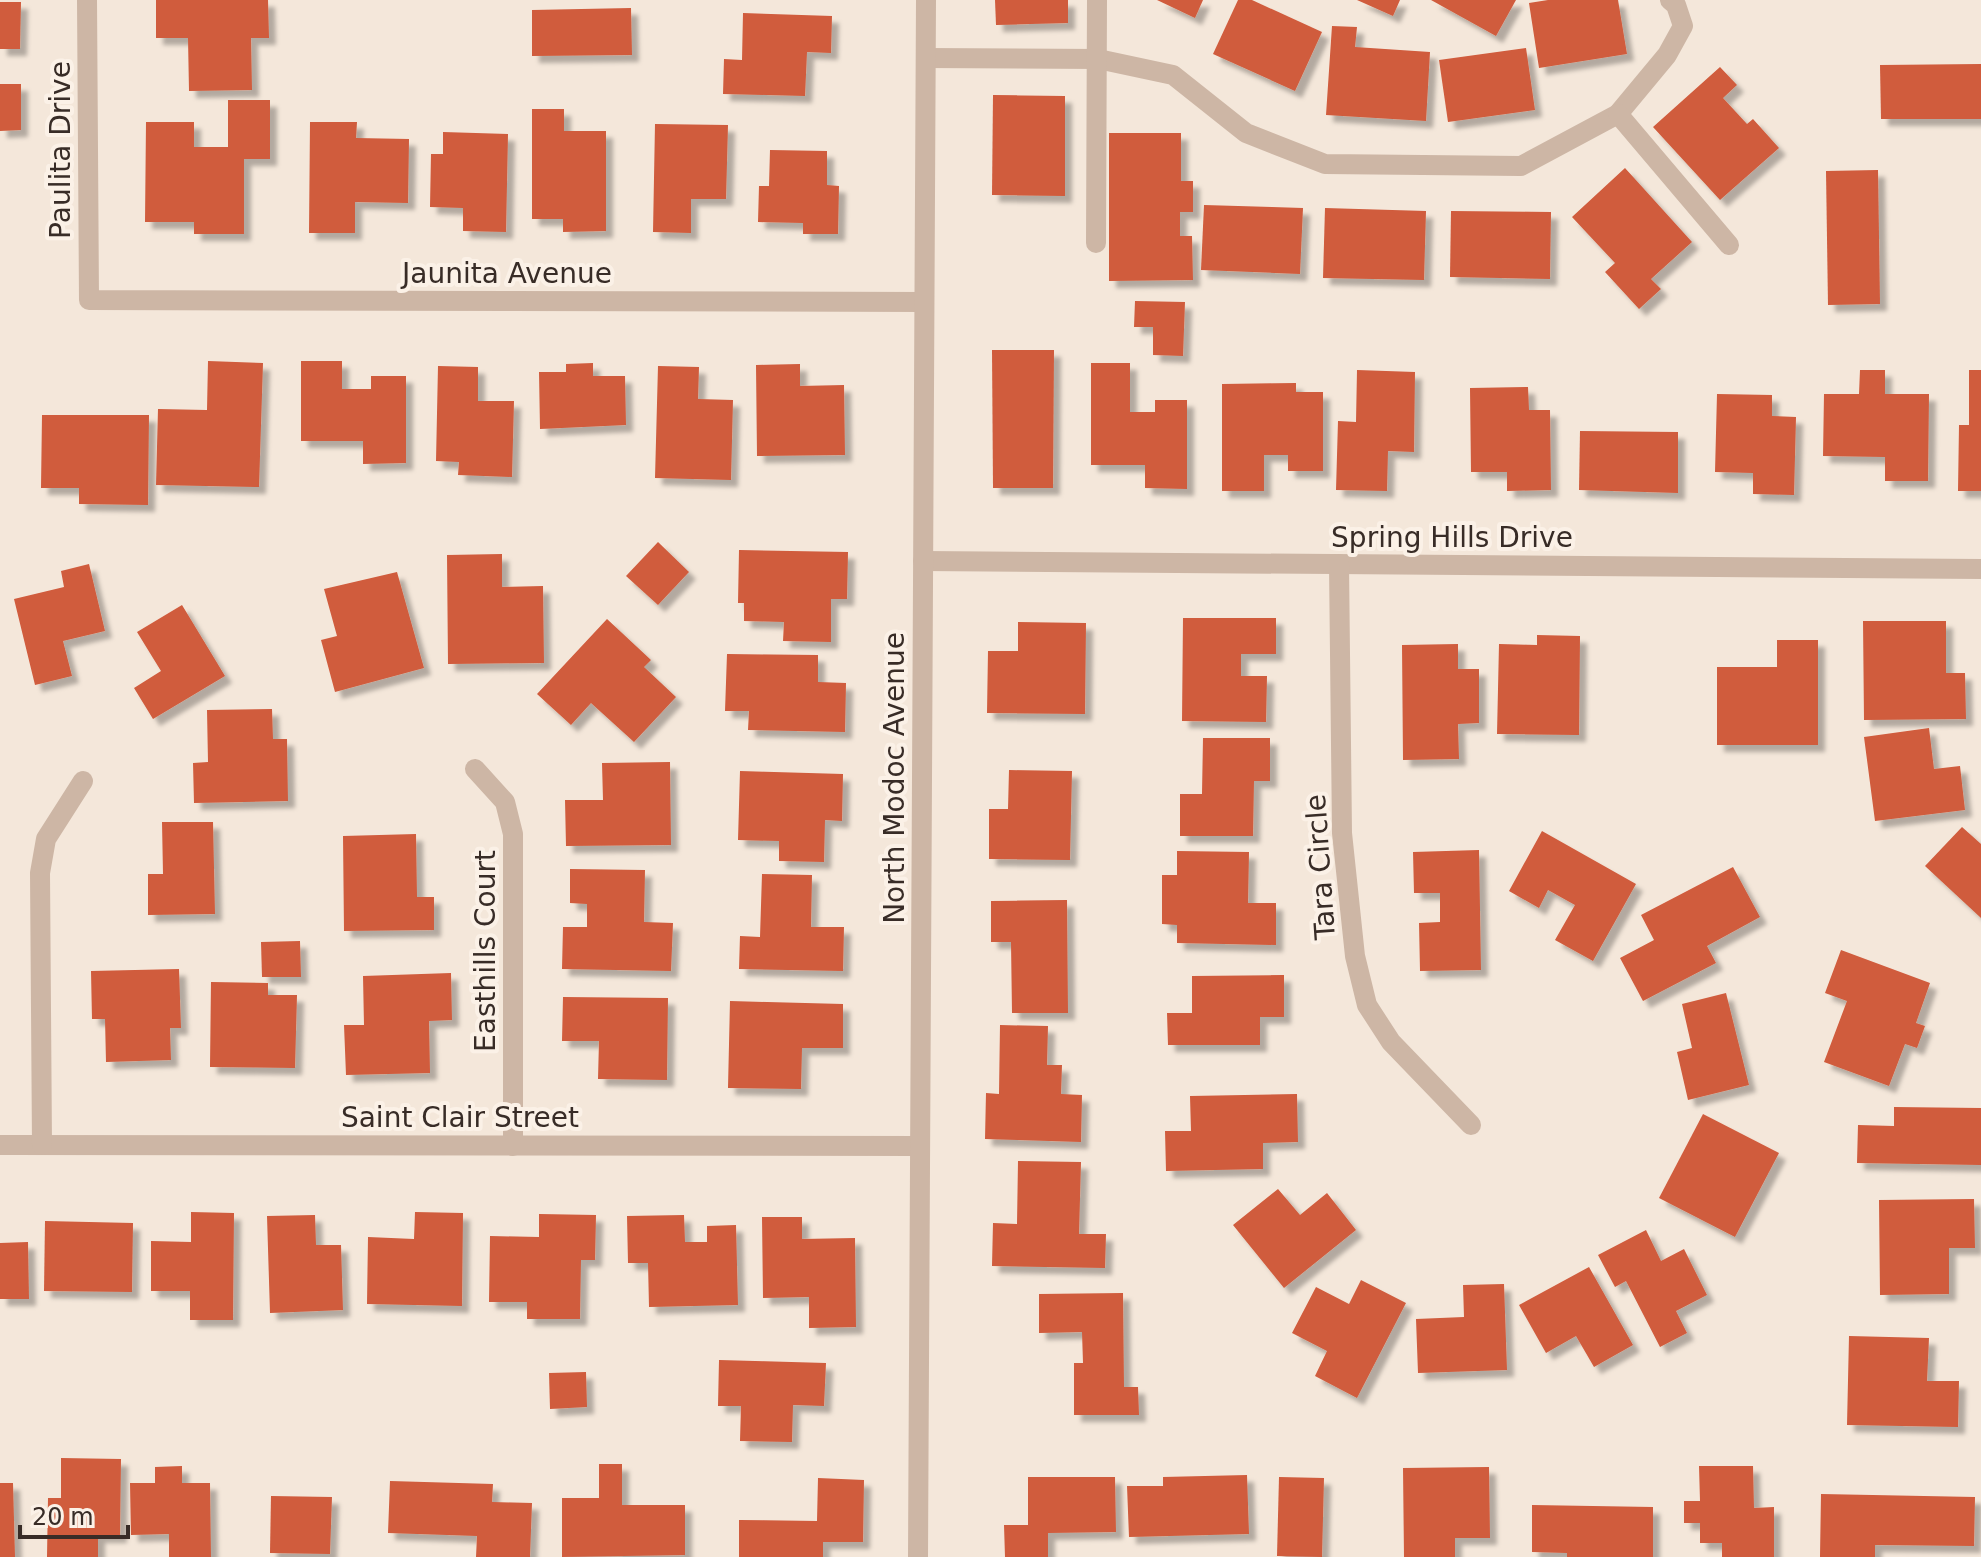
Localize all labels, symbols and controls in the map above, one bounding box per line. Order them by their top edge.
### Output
street label: Paulita Drive [44,61,77,239]
street label: Jaunita Avenue [400,257,612,290]
street label: Spring Hills Drive [1331,521,1573,554]
street label: North Modoc Avenue [878,632,911,924]
street label: Tara Circle [1299,793,1342,942]
street label: Easthills Court [469,850,502,1052]
street label: Saint Clair Street [341,1101,579,1134]
scale bar [20,1489,128,1539]
text: 20 m [32,1503,94,1531]

